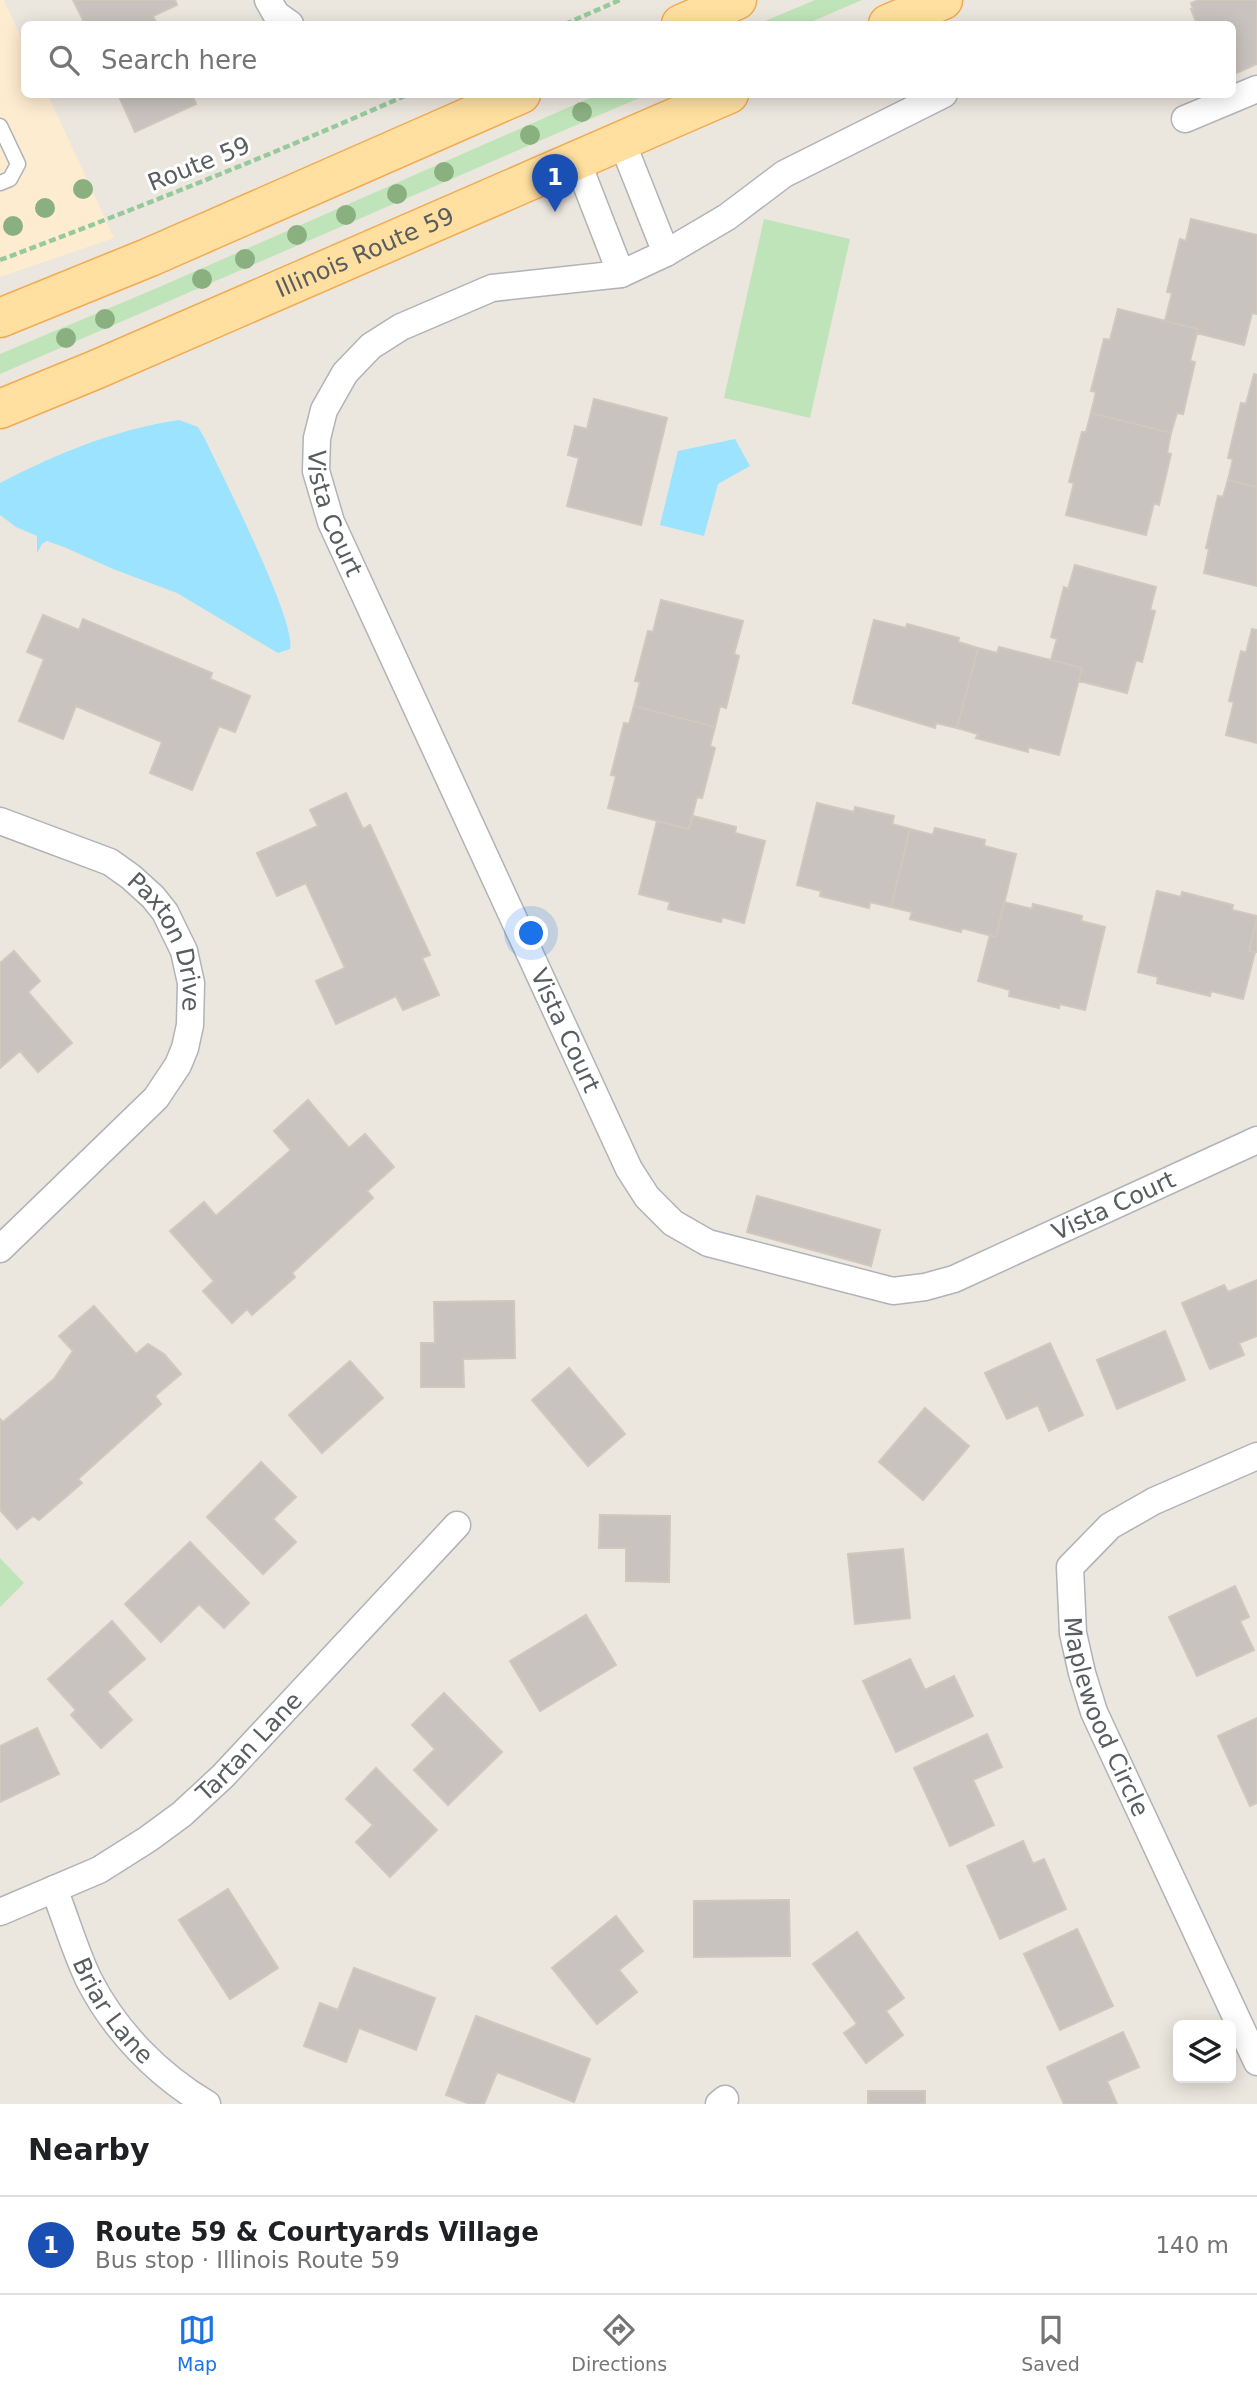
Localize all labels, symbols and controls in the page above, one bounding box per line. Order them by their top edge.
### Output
search box [21,21,1236,98]
icon: search [45,41,83,79]
text: Search here [101,45,257,75]
street label: Route 59 [144,131,254,197]
pin: 1 [532,154,578,212]
street label: Illinois Route 59 [271,201,458,304]
street label: Vista Court [302,449,368,581]
street label: Paxton Drive [122,867,205,1012]
your location [514,916,548,950]
street label: Vista Court [525,964,606,1097]
street label: Vista Court [1048,1165,1180,1246]
street label: Maplewood Circle [1058,1616,1155,1821]
street label: Tartan Lane [190,1686,308,1808]
street label: Briar Lane [67,1953,159,2070]
map controls [1173,2020,1236,2083]
button: layers [1173,2020,1236,2083]
text: Nearby [28,2132,150,2167]
text: Route 59 & Courtyards Village [95,2217,539,2247]
text: 1 [43,2232,59,2258]
text: 140 m [1155,2232,1229,2258]
text: Bus stop · Illinois Route 59 [95,2247,400,2273]
tab: Map [177,2311,217,2375]
tab: Directions [571,2311,667,2375]
tab: Saved [1021,2311,1080,2375]

